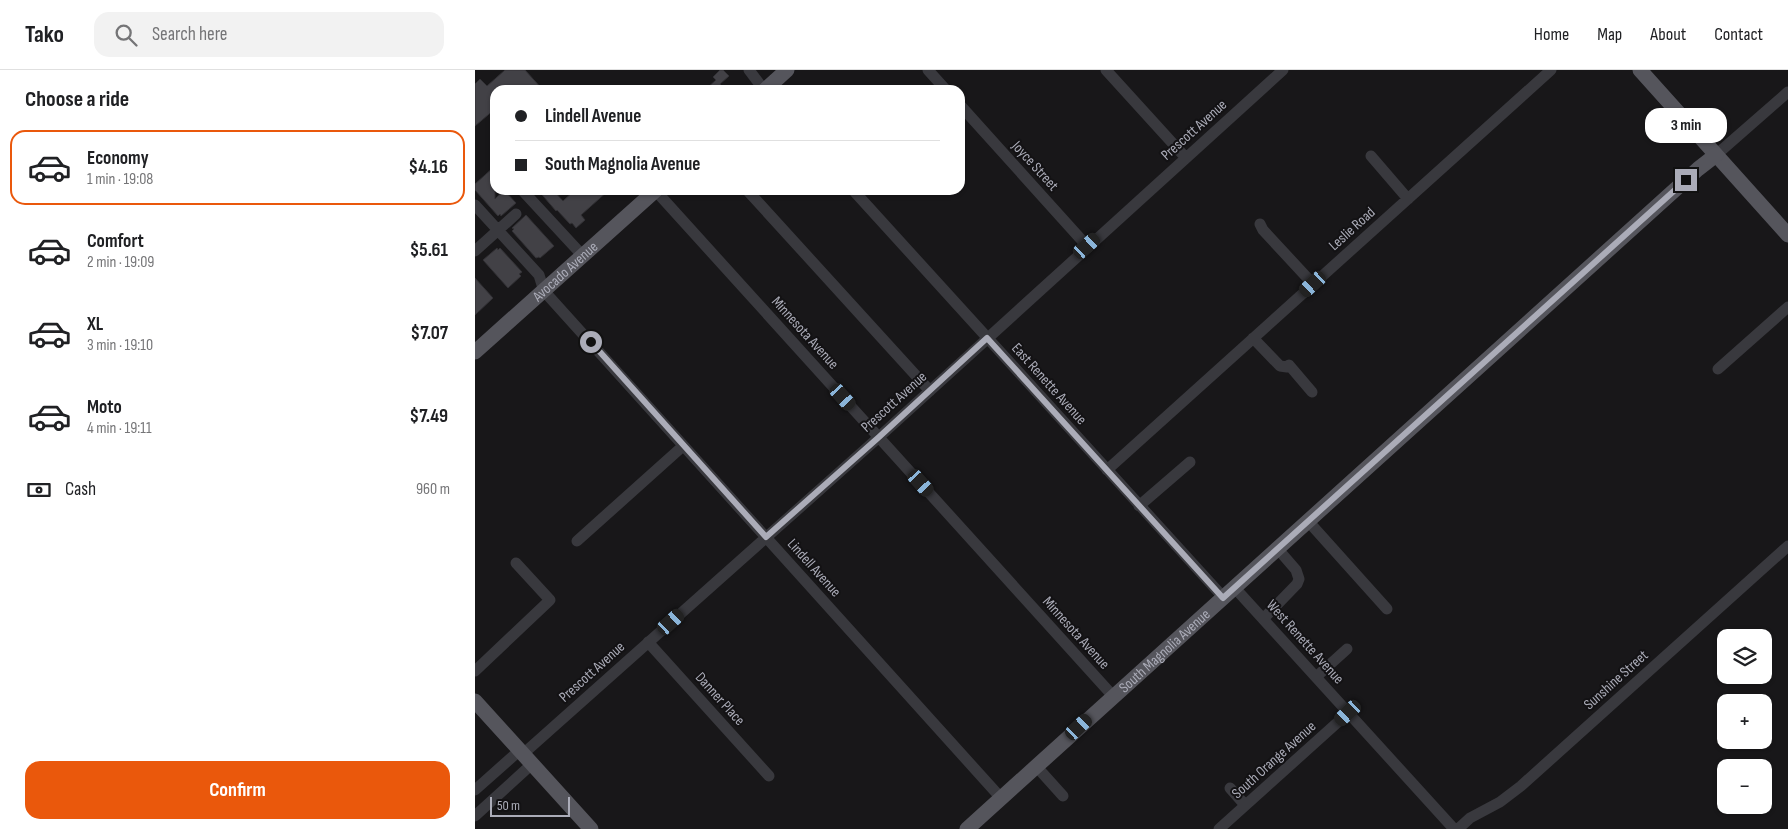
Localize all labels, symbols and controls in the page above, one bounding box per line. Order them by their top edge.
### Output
search box [94,12,444,57]
text: Tako [25,20,64,49]
icon: search [112,21,140,49]
text: Search here [152,23,228,46]
text: Home [1534,24,1569,45]
text: Map [1597,24,1622,45]
text: About [1650,24,1686,45]
text: Contact [1714,24,1763,45]
text: Choose a ride [25,86,129,113]
street label: Prescott Avenue [1157,95,1231,165]
text: Lindell Avenue [545,105,641,128]
callout: 3 min [1645,108,1727,142]
text: 3 min [1671,116,1701,135]
street label: Joyce Street [1007,136,1063,195]
icon: car [27,145,72,190]
text: Economy [87,147,149,170]
text: South Magnolia Avenue [545,153,700,176]
text: $4.16 [409,156,448,179]
route end [1675,169,1697,191]
text: 1 min · 19:08 [87,170,153,189]
street label: Leslie Road [1325,203,1379,255]
icon: car [27,228,72,273]
text: Comfort [87,230,144,253]
car [1070,230,1103,262]
street label: Avocado Avenue [528,237,602,306]
text: $5.61 [410,239,448,262]
text: 2 min · 19:09 [87,253,154,272]
car [1296,268,1329,300]
street label: Minnesota Avenue [767,293,843,373]
icon: car [27,311,72,356]
text: XL [87,313,103,336]
text: $7.07 [411,322,448,345]
route start [580,331,602,353]
text: 3 min · 19:10 [87,336,153,355]
street label: East Renette Avenue [1007,339,1091,429]
street label: Prescott Avenue [857,367,931,437]
car [827,381,858,413]
icon: car [27,394,72,439]
text: Moto [87,396,122,419]
text: $7.49 [409,405,448,428]
text: 4 min · 19:11 [87,419,152,438]
car [905,467,936,499]
icon: cash [25,476,53,504]
text: Cash [65,478,96,501]
text: 960 m [416,480,450,499]
street label: Lindell Avenue [783,535,845,601]
street label: Minnesota Avenue [1038,593,1114,673]
street label: West Renette Avenue [1262,596,1348,688]
street label: South Magnolia Avenue [1115,605,1214,697]
car [654,606,687,638]
map controls [1717,629,1772,814]
button: layers [1717,629,1772,684]
street label: Prescott Avenue [555,637,629,707]
street label: Sunshine Street [1580,646,1652,714]
street label: Danner Place [691,668,749,730]
button: + [1717,694,1772,749]
car [1331,697,1364,729]
car [1062,711,1095,743]
street label: South Orange Avenue [1228,717,1320,803]
button: − [1717,759,1772,814]
button: Confirm [25,761,450,819]
scale bar [490,794,570,817]
text: 50 m [497,797,520,814]

